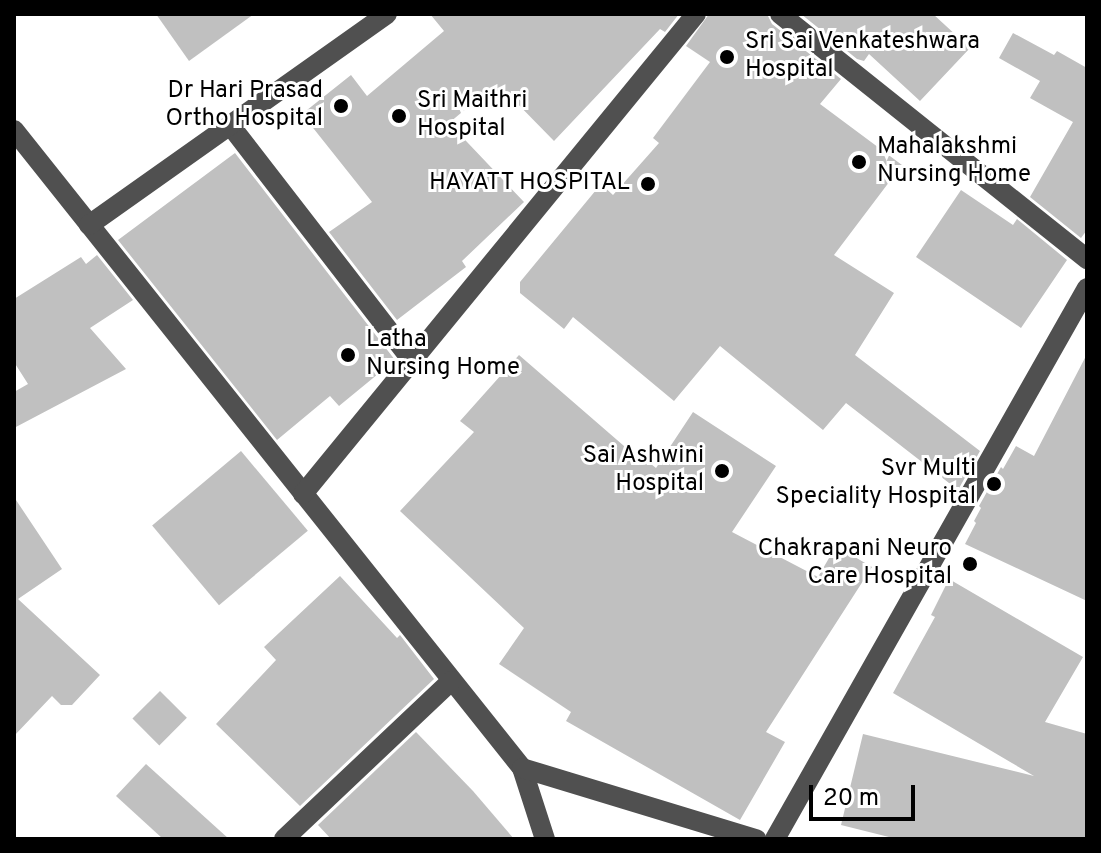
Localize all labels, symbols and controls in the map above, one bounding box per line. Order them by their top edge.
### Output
place label: Sri Sai Venkateshwara Hospital [745,29,981,85]
marker: Sri Sai Venkateshwara Hospital [716,46,738,68]
place label: Dr Hari Prasad Ortho Hospital [166,78,323,134]
place label: Sri Maithri Hospital [417,88,527,144]
marker: Dr Hari Prasad Ortho Hospital [330,95,352,117]
marker: Sri Maithri Hospital [388,105,410,127]
place label: Mahalakshmi Nursing Home [877,134,1031,190]
marker: Mahalakshmi Nursing Home [848,151,870,173]
place label: HAYATT HOSPITAL [428,170,630,198]
marker: HAYATT HOSPITAL [637,173,659,195]
place label: Latha Nursing Home [366,327,520,383]
marker: Latha Nursing Home [337,344,359,366]
place label: Sai Ashwini Hospital [582,443,704,499]
place label: Svr Multi Speciality Hospital [776,456,976,512]
marker: Sai Ashwini Hospital [711,460,733,482]
marker: Svr Multi Speciality Hospital [983,473,1005,495]
place label: Chakrapani Neuro Care Hospital [758,536,952,592]
marker: Chakrapani Neuro Care Hospital [959,553,981,575]
scale bar [813,769,919,819]
text: 20 m [823,784,879,814]

